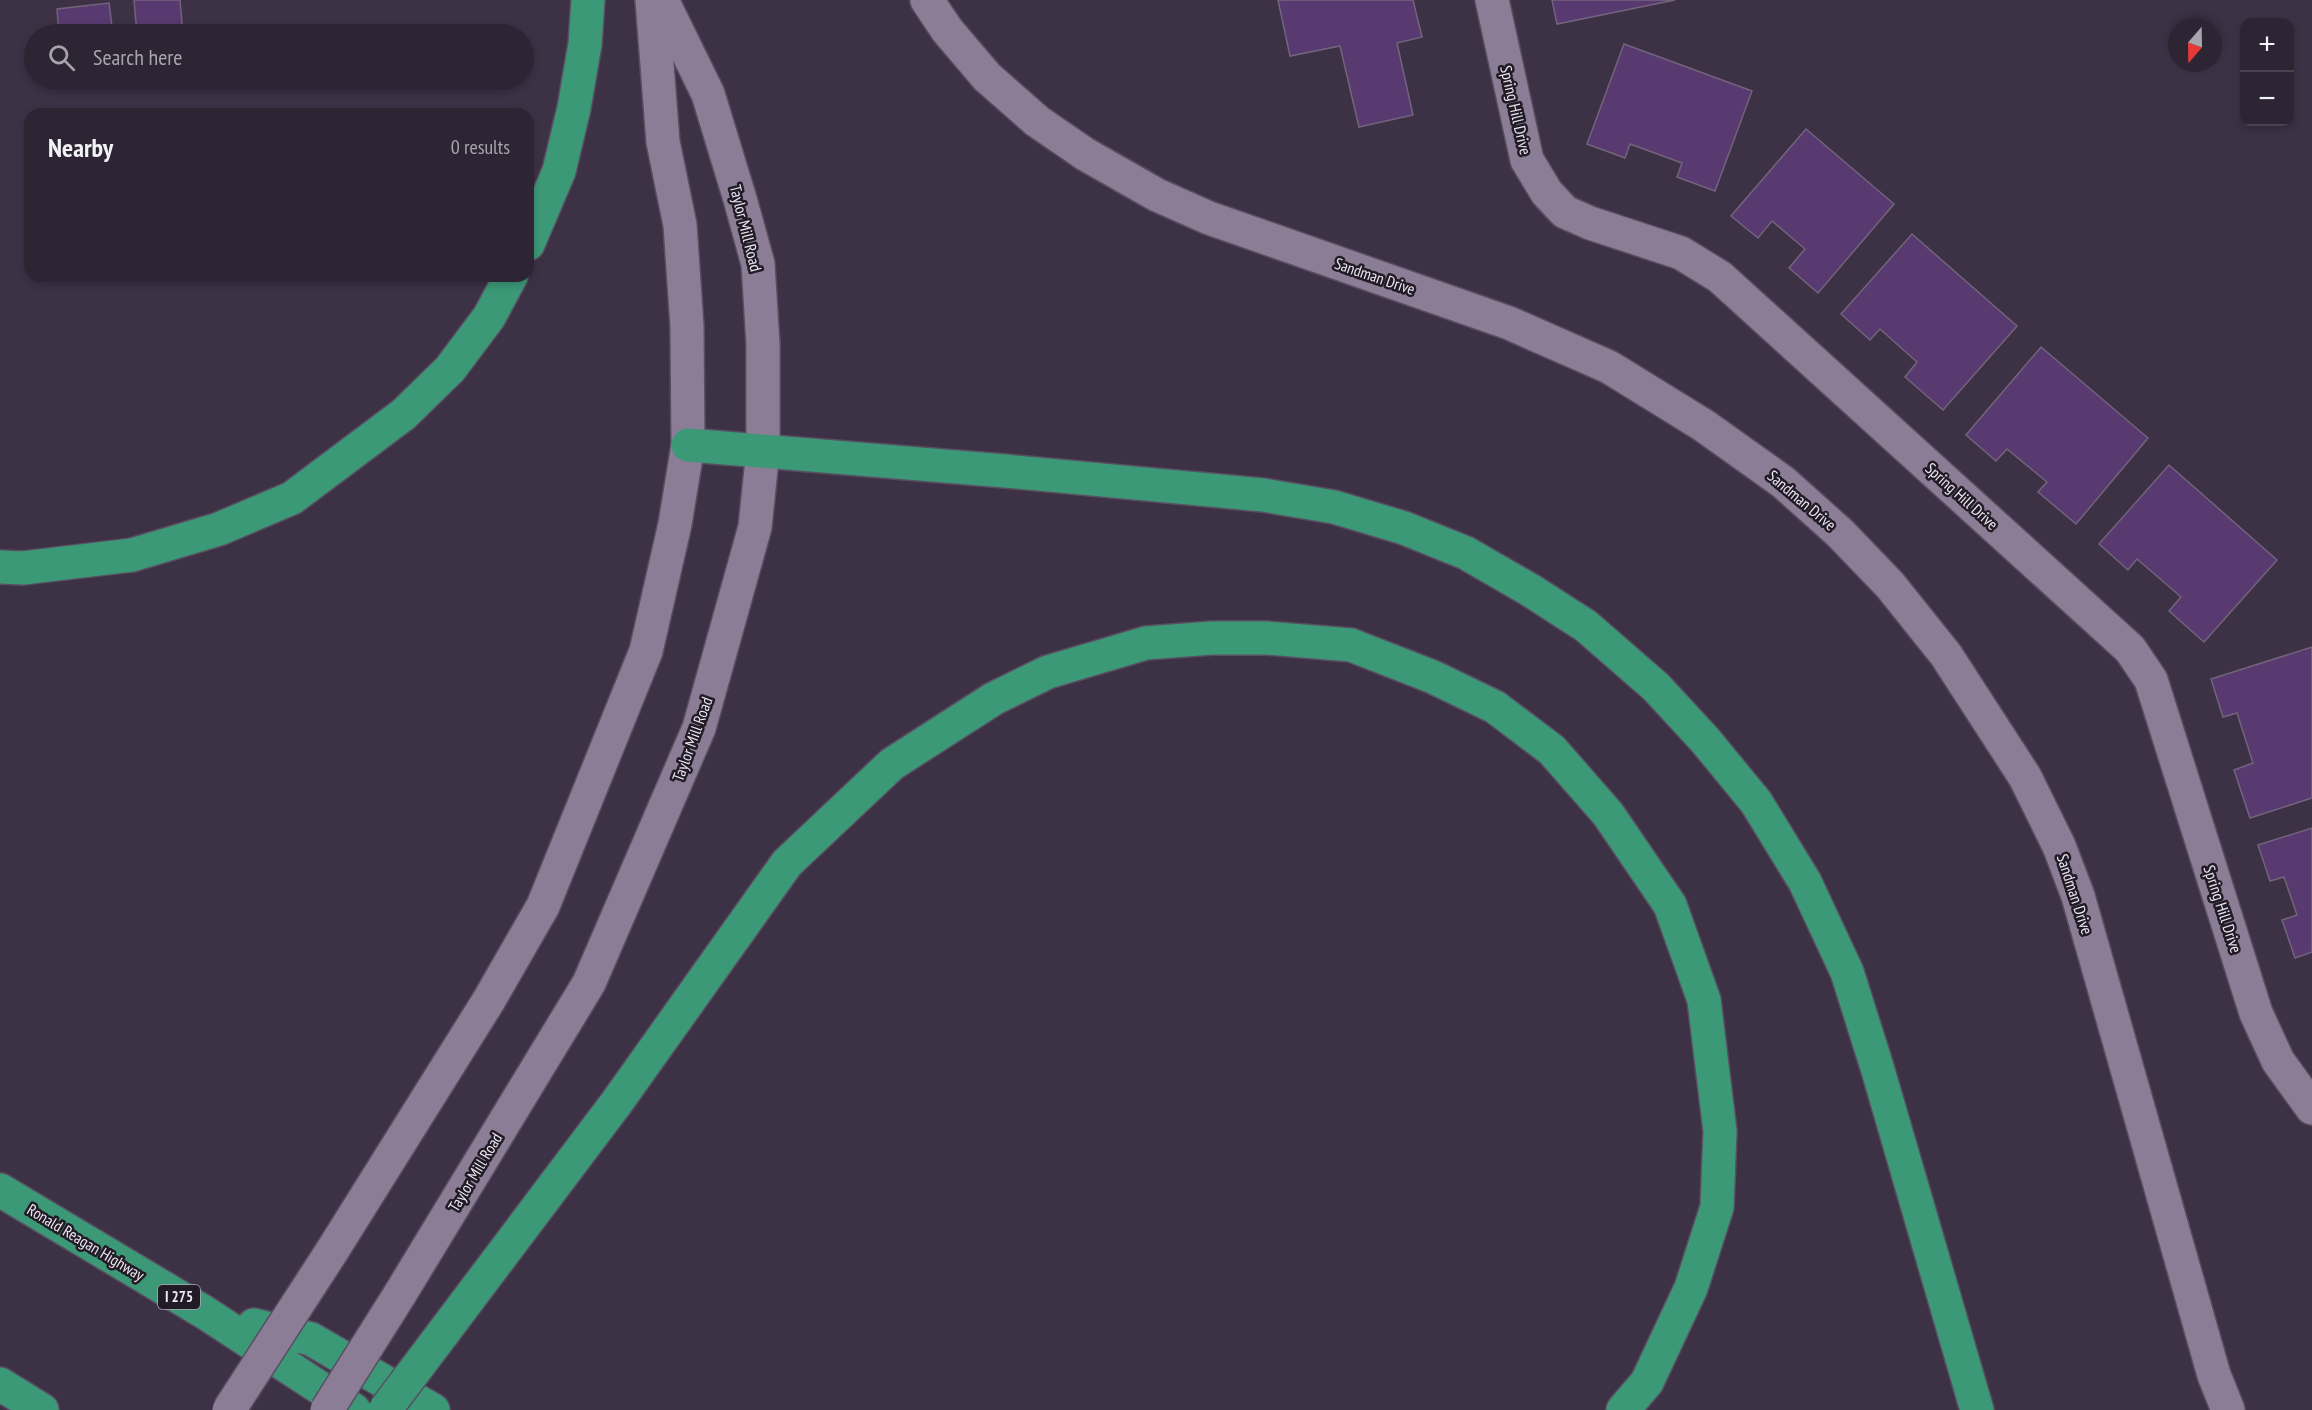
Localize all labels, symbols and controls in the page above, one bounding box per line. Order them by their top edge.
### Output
north arrow [2168,18,2222,72]
map controls [2240,18,2294,126]
button: + [2240,18,2294,72]
search box [24,24,534,90]
icon: search [45,41,78,74]
text: Search here [93,43,182,71]
street label: Spring Hill Drive [1496,63,1536,157]
button: − [2240,72,2294,126]
text: Nearby [48,131,113,164]
text: 0 results [451,134,510,160]
street label: Taylor Mill Road [726,183,766,273]
street label: Sandman Drive [1332,253,1418,299]
street label: Spring Hill Drive [1922,458,2002,534]
street label: Sandman Drive [1764,465,1840,535]
street label: Taylor Mill Road [667,694,717,784]
street label: Sandman Drive [2053,851,2097,937]
street label: Spring Hill Drive [2199,863,2247,955]
street label: Taylor Mill Road [444,1129,506,1215]
street label: Ronald Reagan Highway [24,1199,148,1285]
road number: I 275 [158,1285,200,1309]

